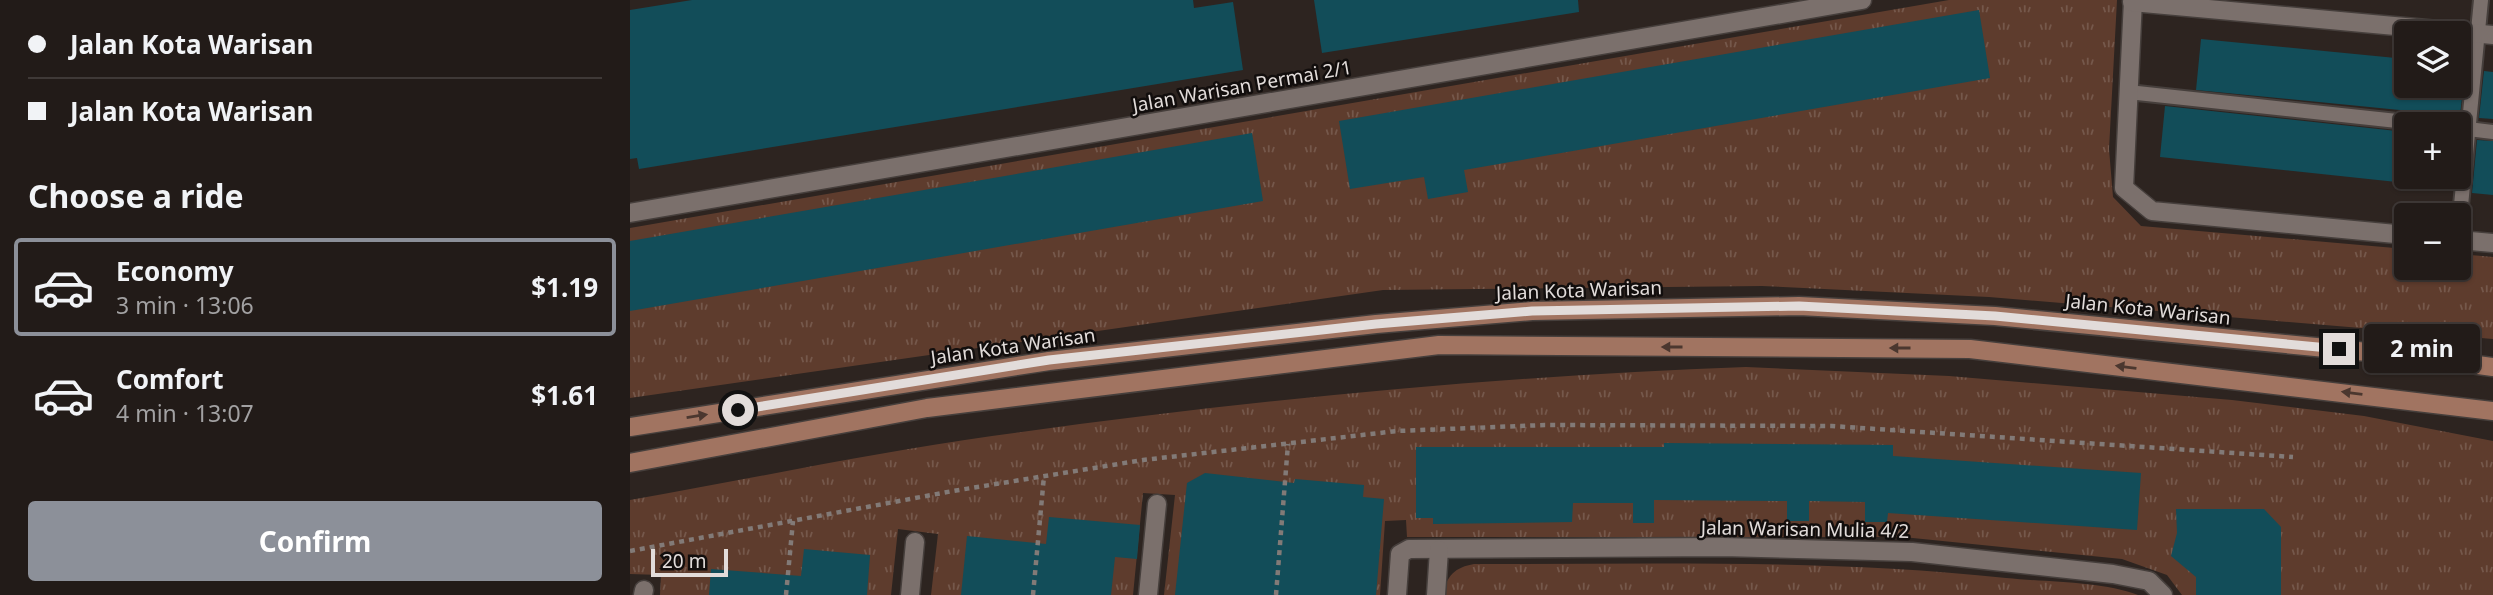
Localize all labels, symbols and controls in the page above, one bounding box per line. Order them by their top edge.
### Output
map controls [2394,21,2471,280]
button: layers [2394,21,2471,98]
text: Jalan Kota Warisan [70,26,313,62]
street label: Jalan Warisan Permai 2/1 [1128,54,1354,118]
text: Jalan Kota Warisan [70,93,313,129]
button: + [2394,112,2471,189]
text: Choose a ride [28,174,244,217]
button: − [2394,203,2471,280]
text: Economy [116,253,234,289]
icon: car [32,256,95,319]
text: $1.19 [531,269,598,305]
street label: Jalan Kota Warisan [1494,274,1662,306]
street label: Jalan Kota Warisan [2062,287,2232,331]
text: 3 min · 13:06 [116,289,254,321]
street label: Jalan Kota Warisan [927,322,1097,371]
callout: 2 min [2364,324,2479,374]
text: 2 min [2390,332,2454,364]
route end [2323,333,2355,365]
one-way arrow [1661,341,1683,353]
one-way arrow [1889,343,1911,354]
text: Comfort [116,361,224,397]
one-way arrow [2115,361,2137,372]
icon: car [32,364,95,427]
text: $1.61 [531,377,598,413]
one-way arrow [2341,387,2363,398]
route start [722,394,754,426]
text: 4 min · 13:07 [116,397,254,429]
one-way arrow [686,410,708,421]
button: Confirm [28,501,602,581]
street label: Jalan Warisan Mulia 4/2 [1699,514,1909,544]
scale bar [651,546,728,578]
text: 20 m [662,548,706,574]

